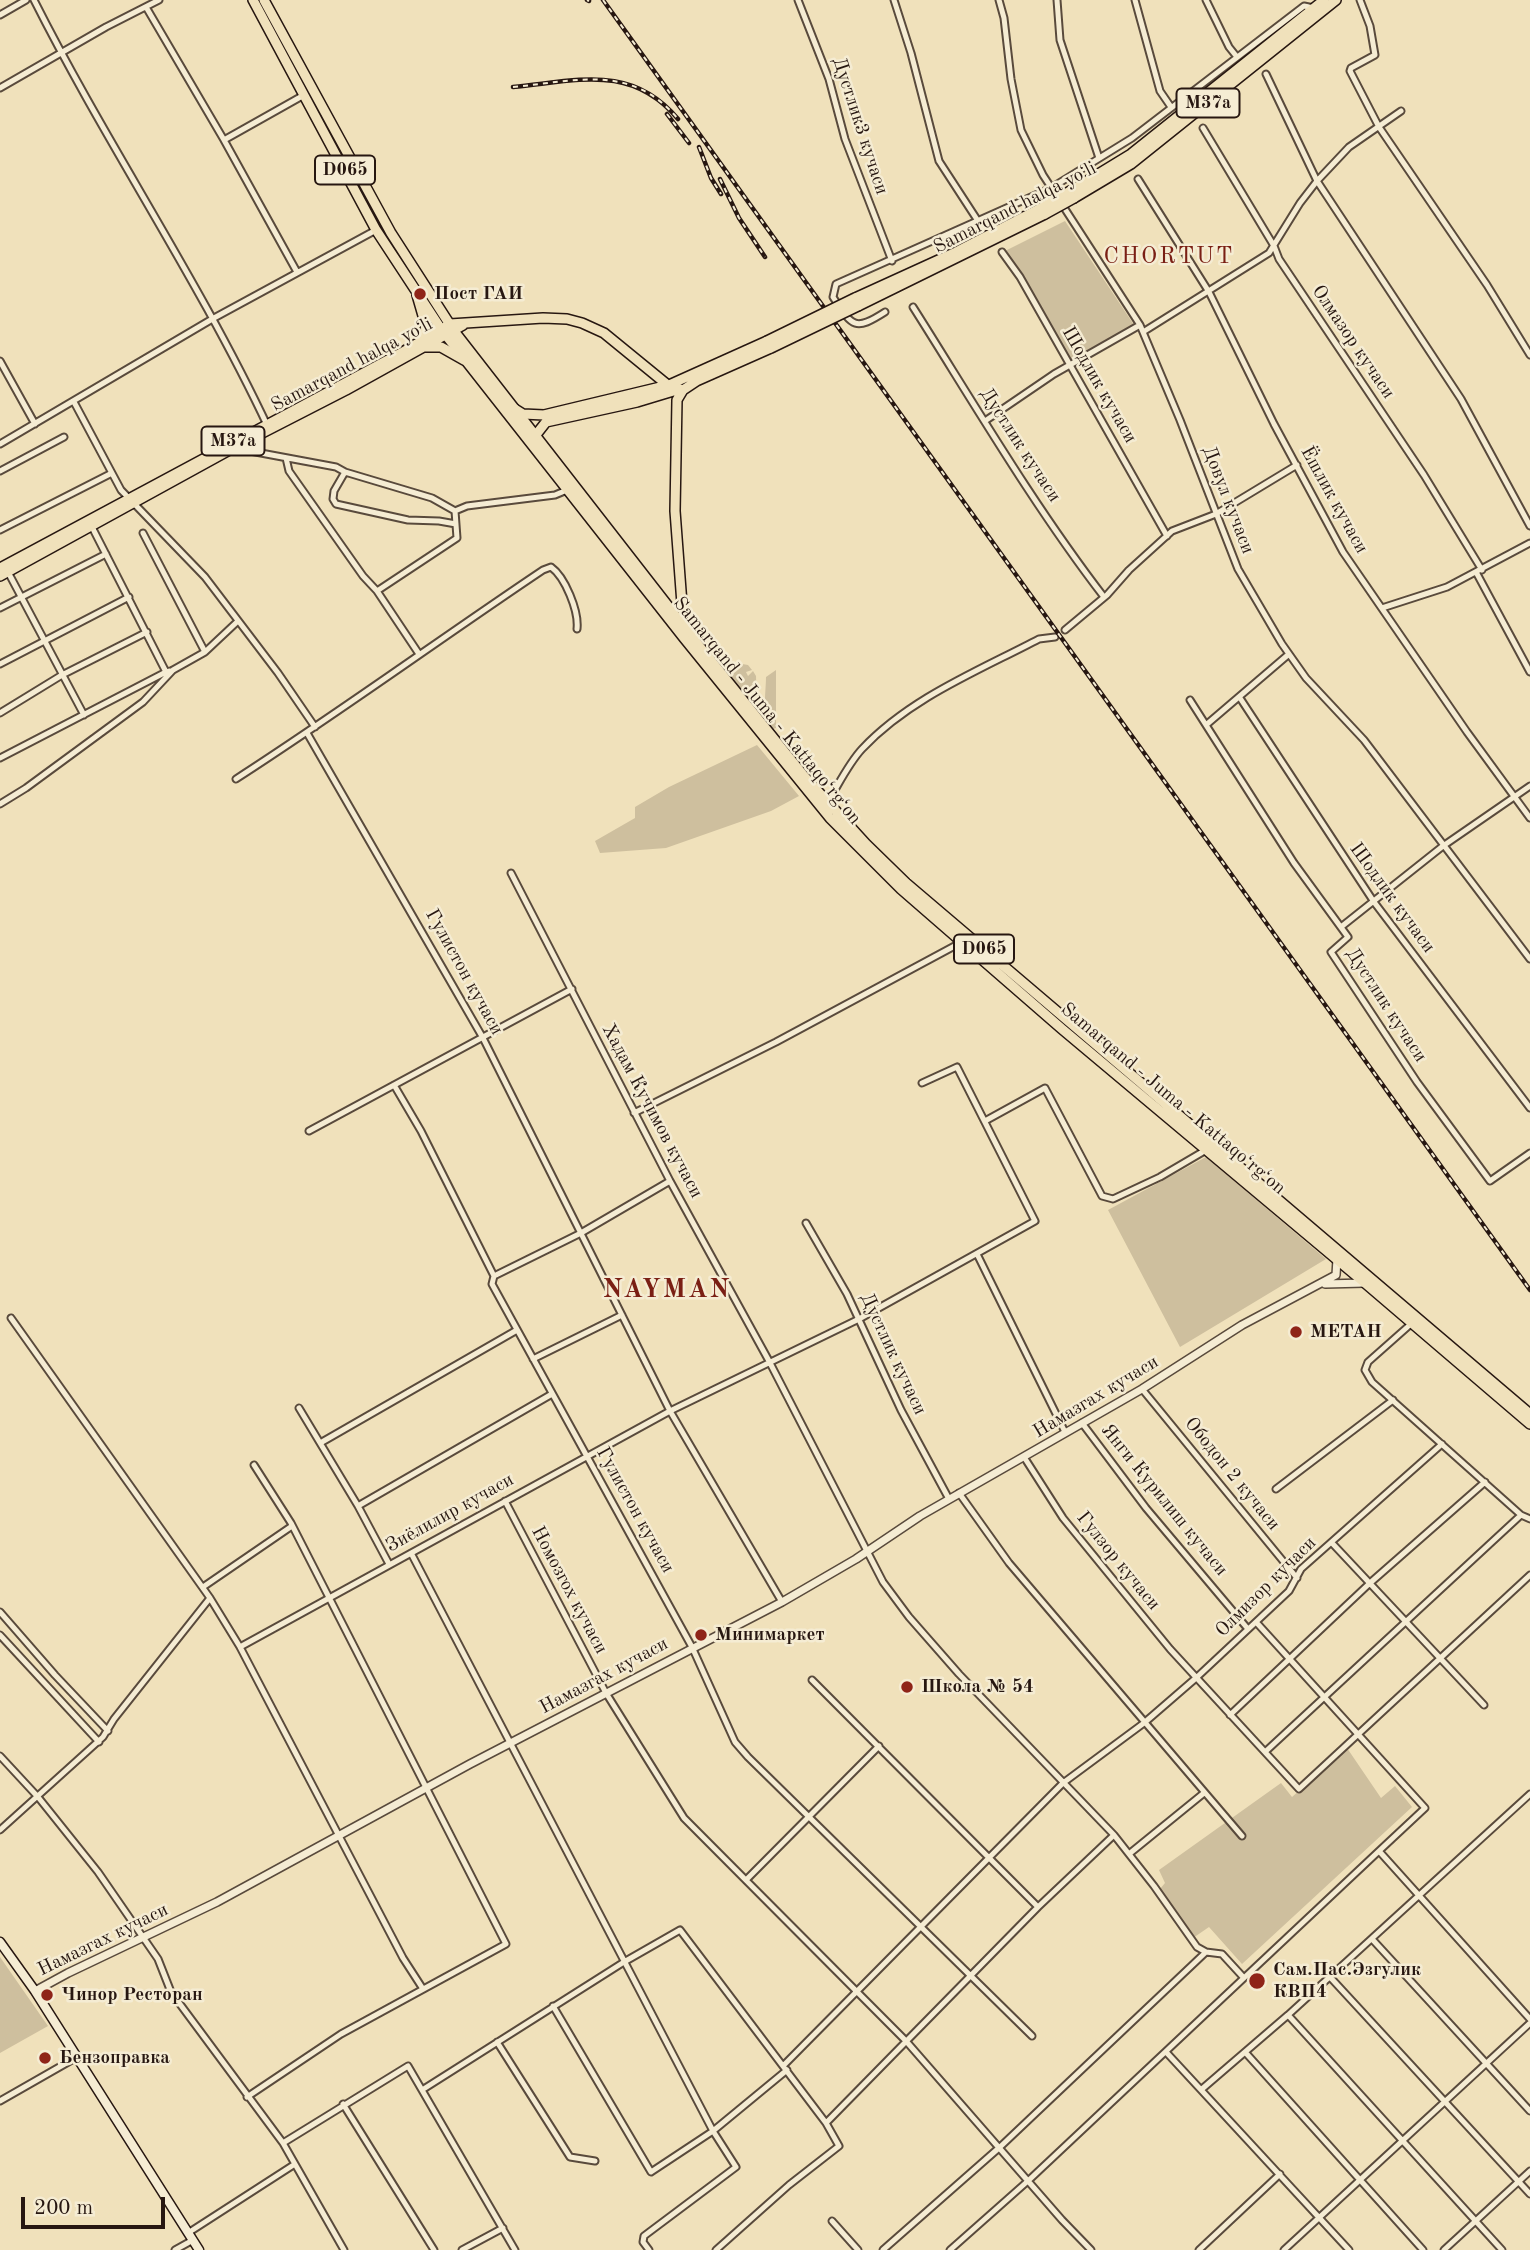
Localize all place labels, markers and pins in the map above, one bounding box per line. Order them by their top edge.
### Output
place label: Пост ГАИ [434,283,523,305]
marker: Пост ГАИ [412,286,428,302]
place label: МЕТАН [1310,1321,1382,1343]
marker: МЕТАН [1288,1324,1304,1340]
place label: Минимаркет [715,1624,825,1646]
marker: Минимаркет [693,1627,709,1643]
place label: Школа № 54 [921,1676,1034,1698]
marker: Школа № 54 [899,1679,915,1695]
place label: Сам.Пас.Эзгулик КВП4 [1273,1959,1421,2003]
marker: Сам.Пас.Эзгулик КВП4 [1247,1971,1267,1991]
place label: Чинор Ресторан [61,1984,203,2006]
marker: Чинор Ресторан [39,1987,55,2003]
place label: Бензоправка [59,2047,170,2069]
marker: Бензоправка [37,2050,53,2066]

